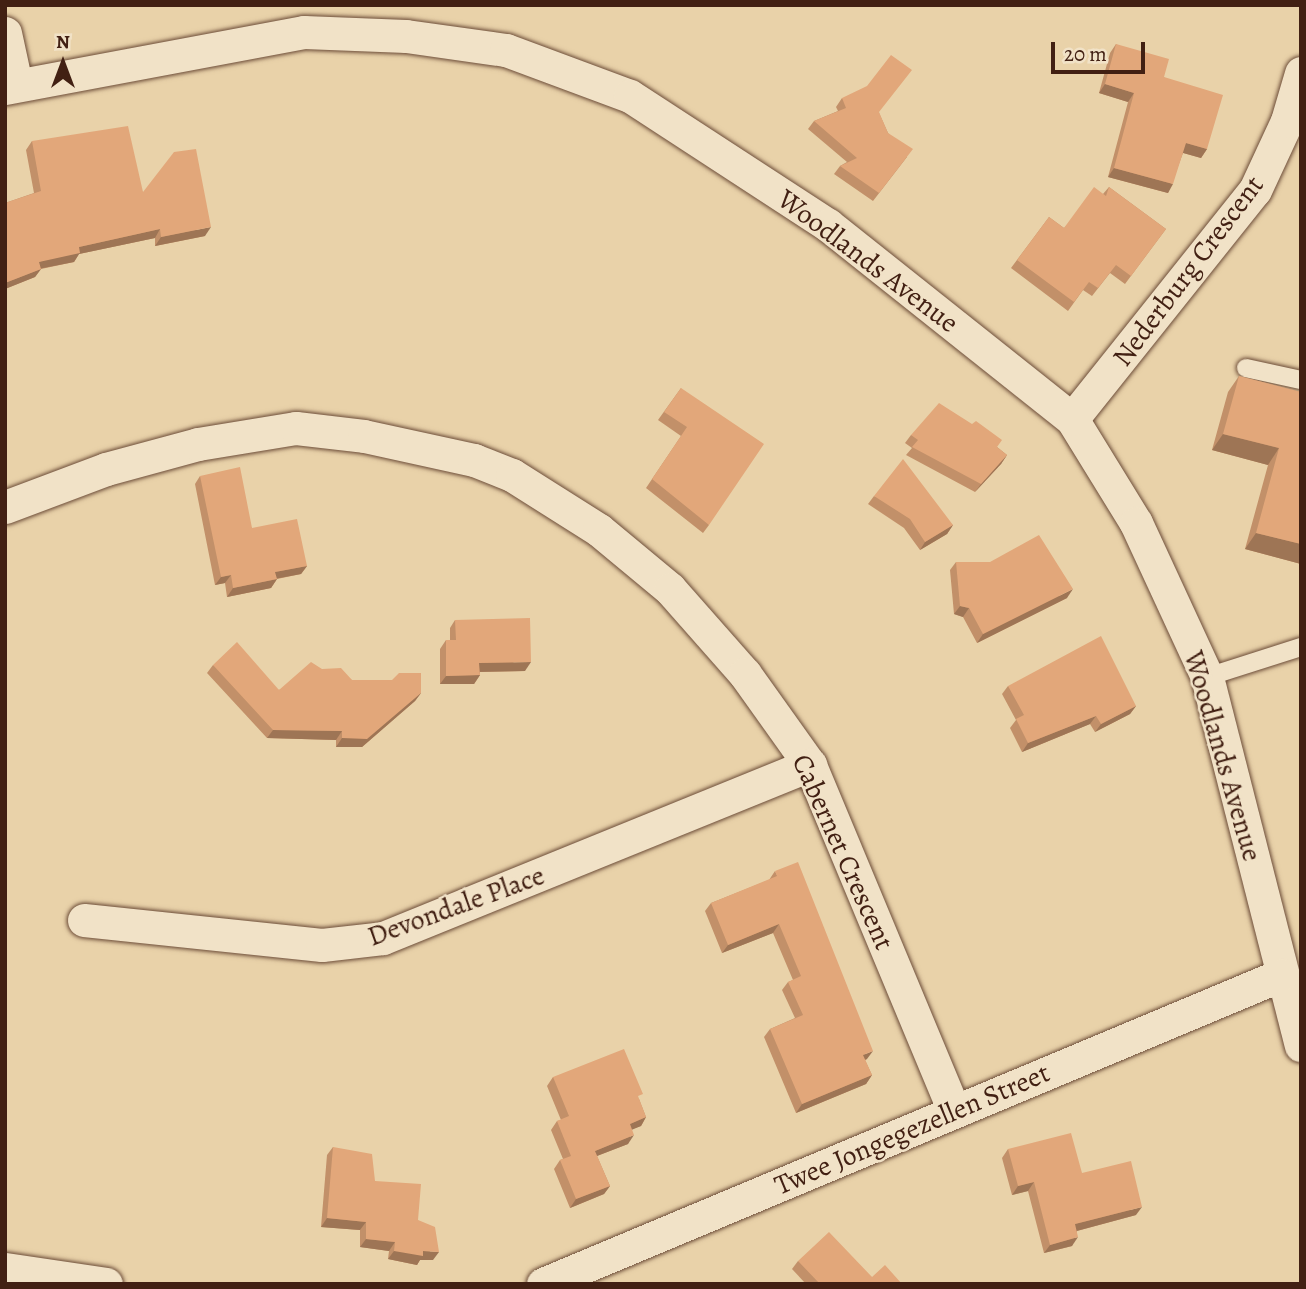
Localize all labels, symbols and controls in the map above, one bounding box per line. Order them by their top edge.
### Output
north arrow [28,28,98,98]
scale bar [1054,28,1148,72]
text: N [56,29,70,55]
text: 20 m [1064,40,1107,68]
street label: Nederburg Crescent [1105,169,1271,373]
street label: Woodlands Avenue [771,182,965,340]
street label: Woodlands Avenue [1177,647,1269,865]
street label: Cabernet Crescent [785,749,901,955]
street label: Devondale Place [363,858,549,954]
street label: Twee Jongegezellen Street [769,1056,1055,1202]

